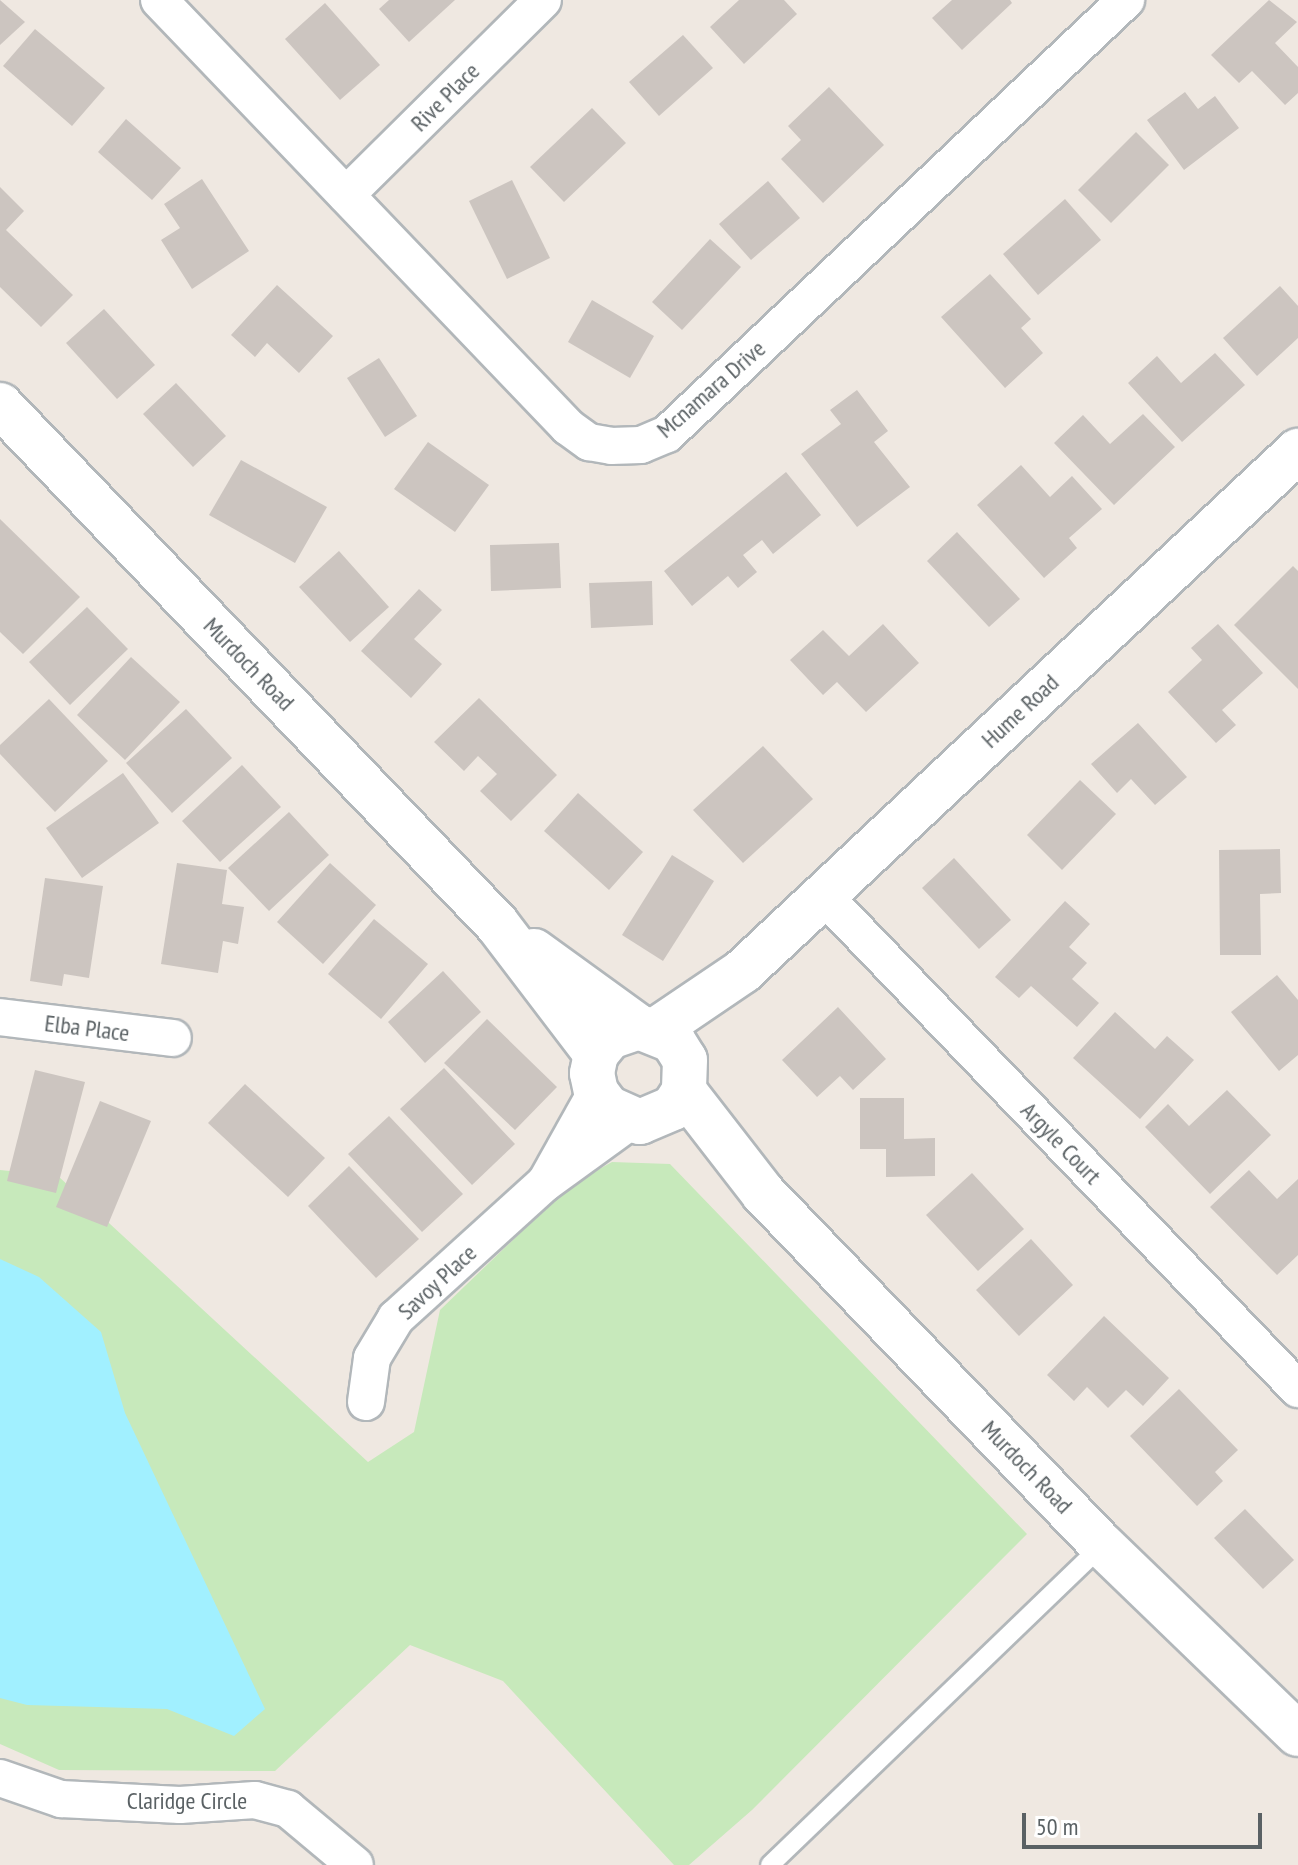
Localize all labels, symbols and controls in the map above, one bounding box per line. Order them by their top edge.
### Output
street label: Rive Place [405,57,485,137]
street label: Mcnamara Drive [651,334,771,444]
street label: Murdoch Road [198,611,300,717]
street label: Hume Road [975,668,1065,754]
street label: Elba Place [43,1009,131,1047]
street label: Argyle Court [1015,1096,1107,1190]
street label: Savoy Place [392,1238,482,1326]
street label: Murdoch Road [976,1414,1078,1520]
street label: Claridge Circle [127,1787,247,1815]
scale bar [1026,1797,1266,1847]
text: 50 m [1036,1811,1078,1842]

